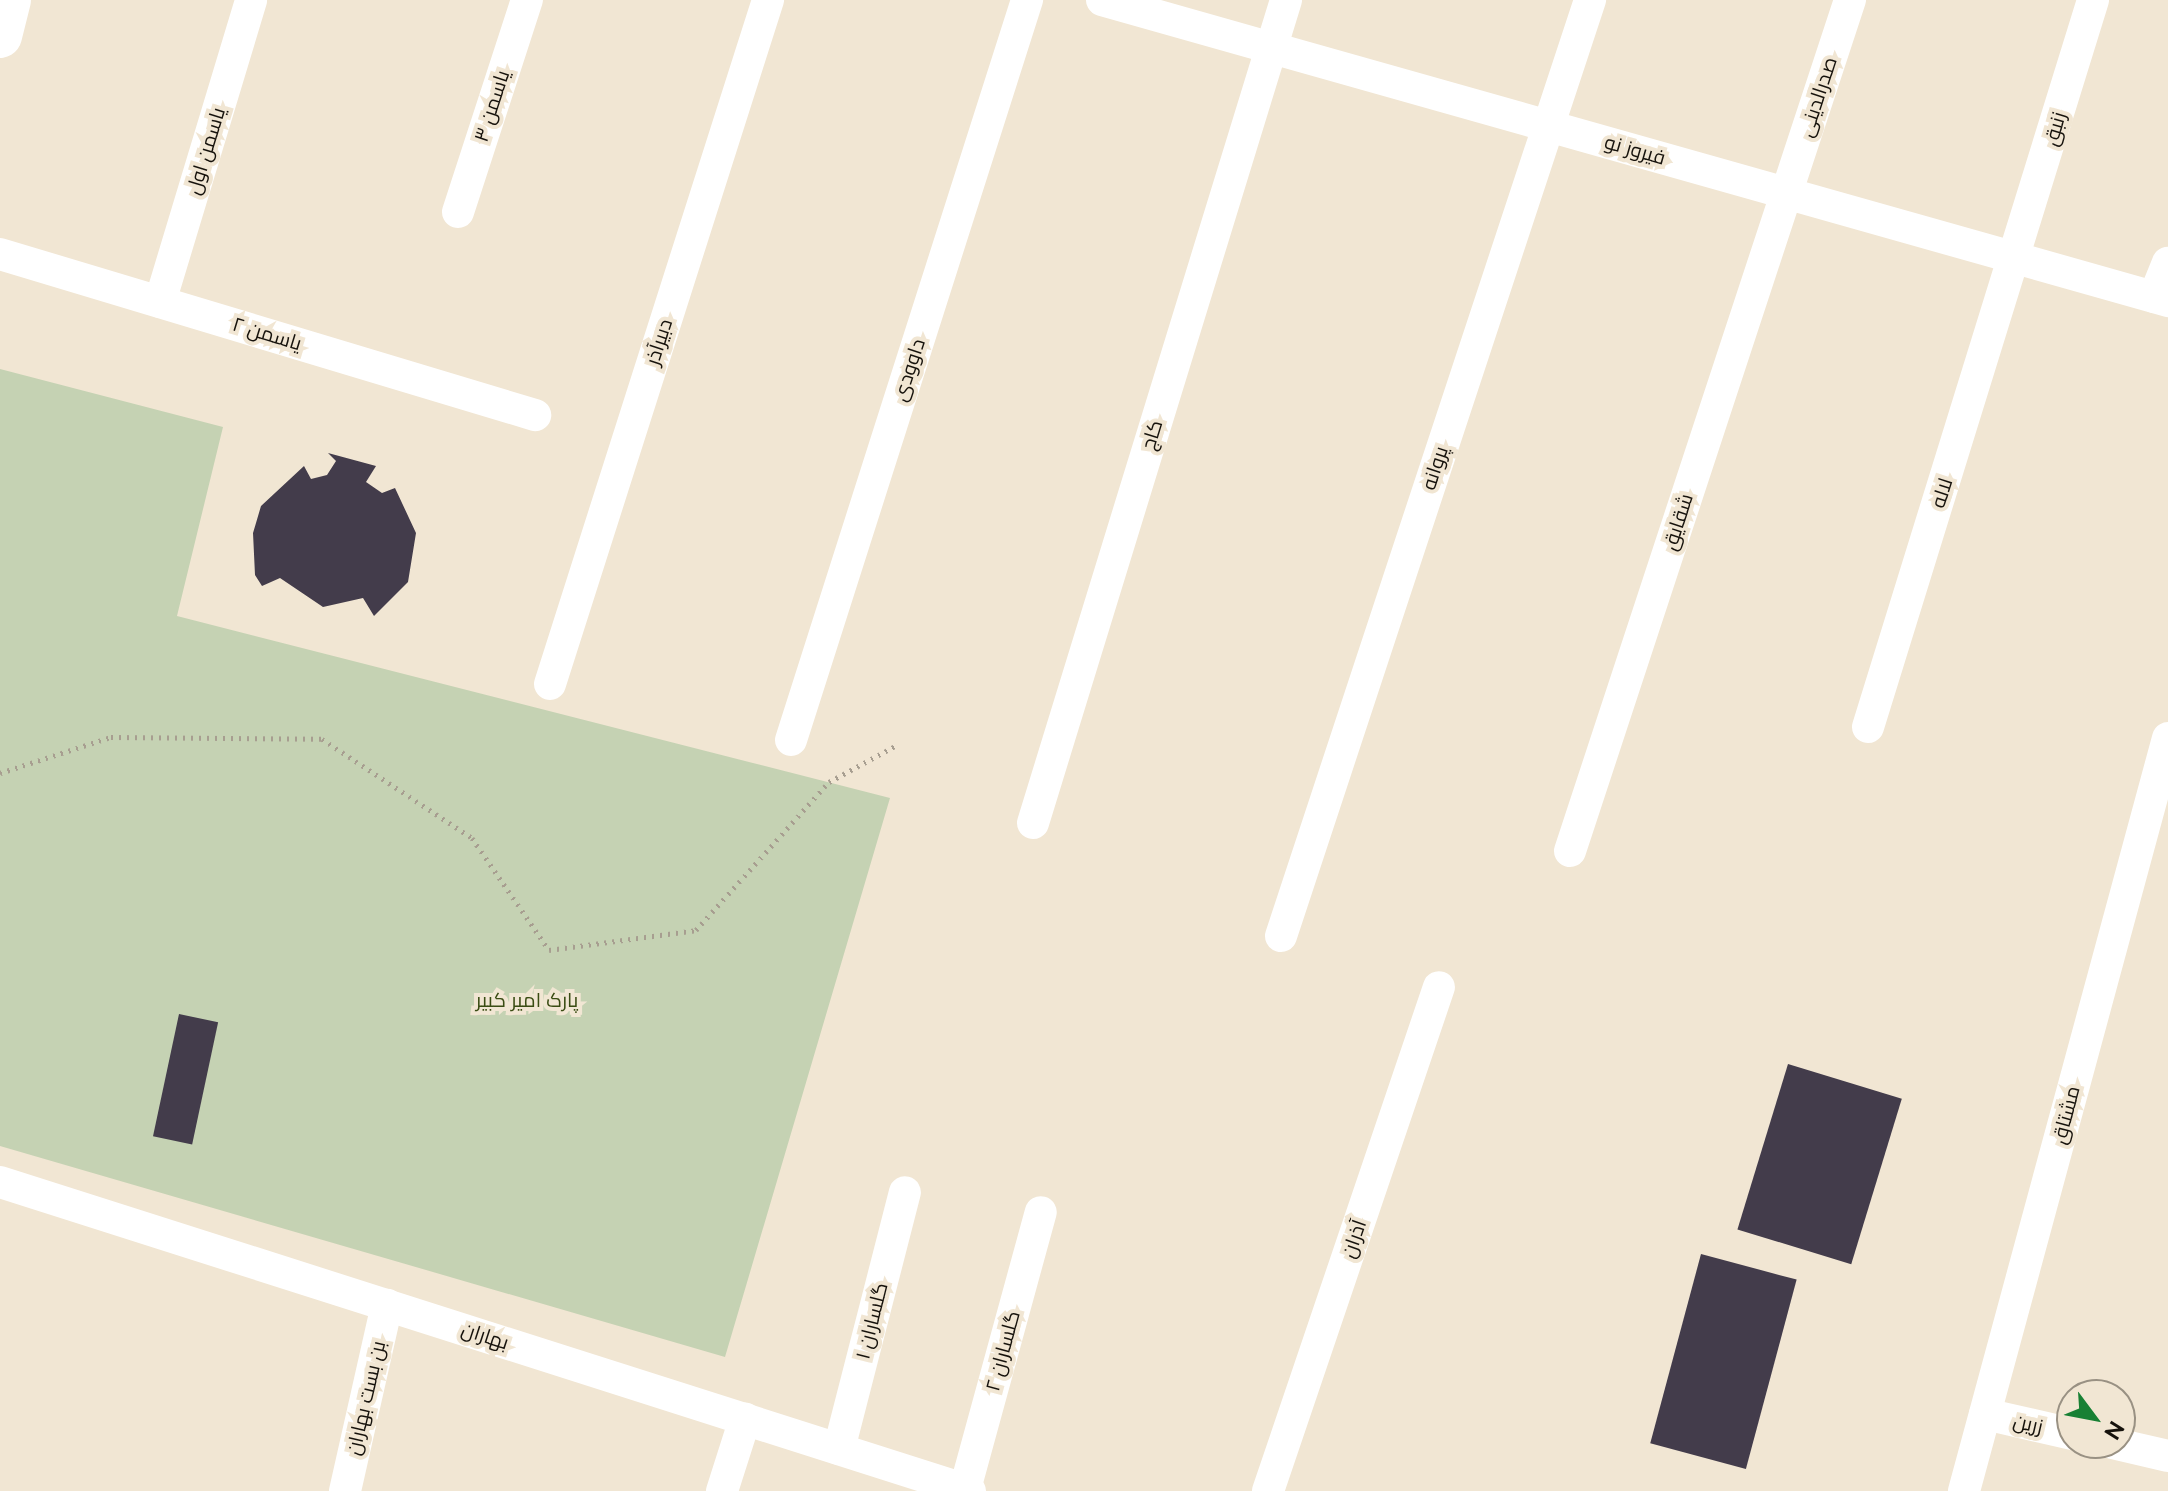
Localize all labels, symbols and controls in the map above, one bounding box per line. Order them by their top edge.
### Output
street label: صدرالدینی [1794,54,1842,140]
street label: یاسمن ۳ [469,67,515,145]
street label: یاسمن اول [181,104,231,198]
street label: زنبق [2039,109,2071,149]
street label: فیروز نو [1602,130,1668,170]
street label: یاسمن ۲ [230,312,304,356]
street label: دبیرآذر [640,316,678,368]
street label: داوودی [888,336,930,404]
street label: کاج [1136,417,1168,453]
street label: پروانه [1417,443,1453,493]
street label: لاله [1926,475,1958,511]
street label: شقایق [1658,490,1698,554]
park label: پارک امیر کبیر [476,988,578,1012]
street label: مشتاق [2047,1083,2085,1147]
street label: آذران [1336,1217,1372,1261]
street label: گلساران ۱ [851,1280,893,1362]
street label: گلساران ۲ [981,1308,1025,1394]
street label: بهاران [458,1317,512,1355]
street label: بن بست بهاران [341,1338,391,1458]
north arrow [2056,1379,2136,1459]
street label: زرین [2011,1409,2045,1439]
text: N [2099,1417,2130,1445]

